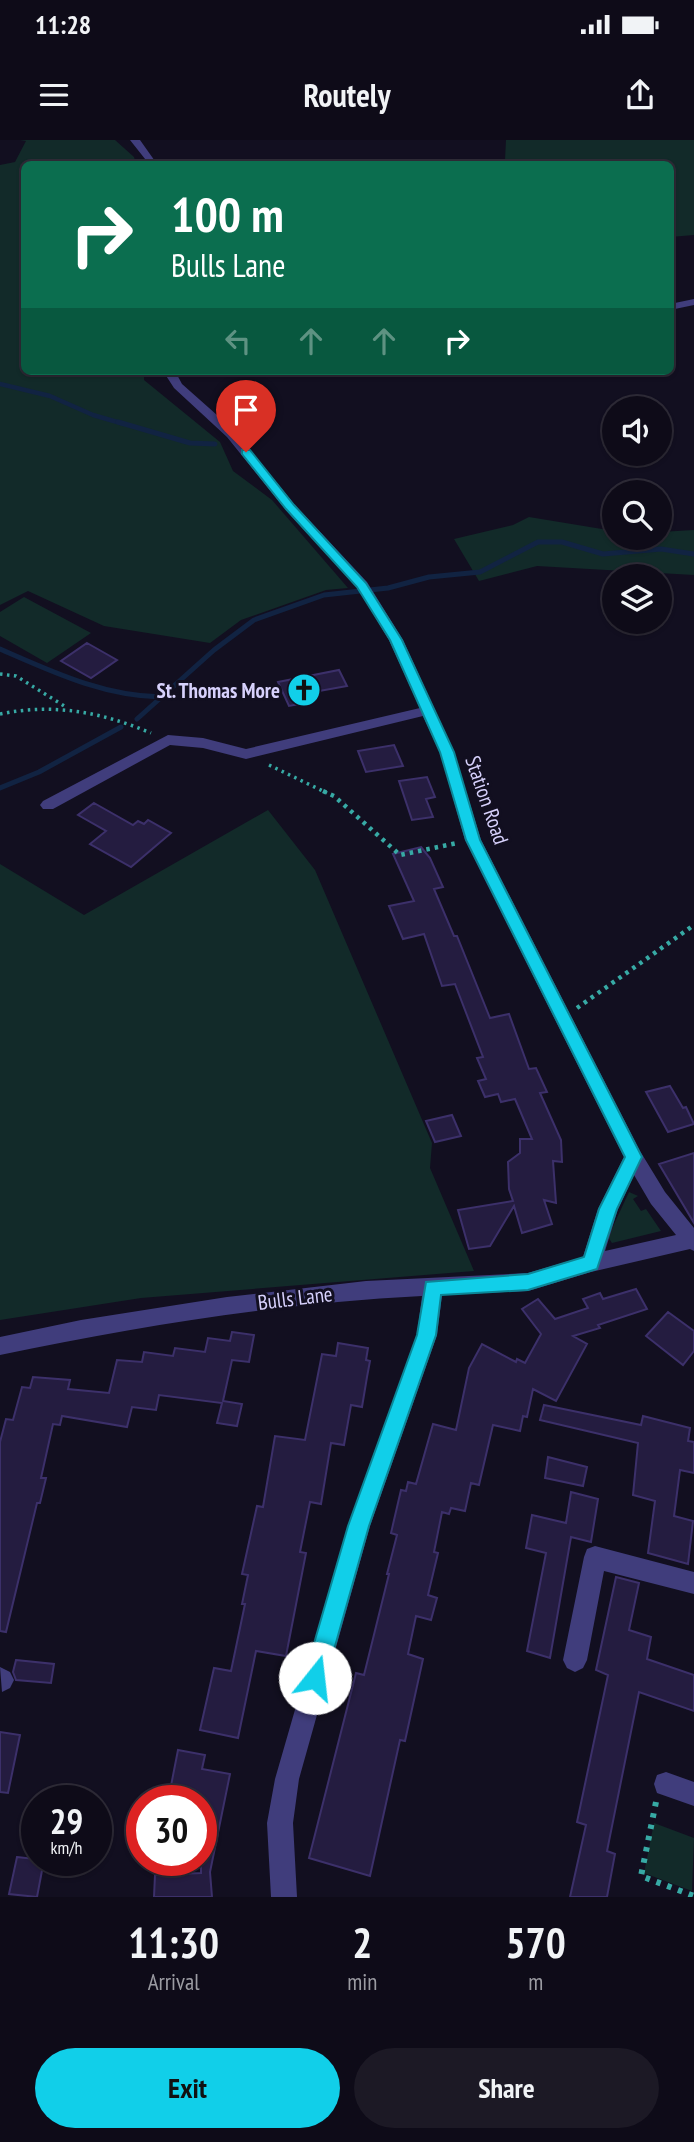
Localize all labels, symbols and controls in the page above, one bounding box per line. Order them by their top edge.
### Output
text: 11:28 [35,8,91,41]
text: Routely [304,74,390,116]
icon: menu [35,76,73,114]
icon: share [621,76,659,114]
text: 100 m [171,182,284,246]
icon: right [56,189,147,280]
text: Bulls Lane [171,244,285,286]
icon: left [219,322,257,360]
icon: ahead [292,322,330,360]
icon: ahead [365,322,403,360]
icon: right [438,322,476,360]
pin [216,380,276,452]
icon: arrive [227,391,265,429]
map controls [602,396,672,634]
button: sound [602,396,672,466]
button: search [602,480,672,550]
button: layers [602,564,672,634]
church icon: St. Thomas More [285,671,323,709]
place label: St. Thomas More [156,677,280,704]
street label: Station Road [459,752,515,848]
street label: Bulls Lane [256,1280,334,1316]
position arrow [278,1641,352,1715]
speed limit sign: 30 [126,1785,217,1876]
text: 29 [50,1798,83,1844]
text: km/h [51,1836,82,1859]
text: 11:30 [128,1915,219,1970]
text: 2 [352,1915,372,1970]
text: 570 [506,1915,566,1970]
text: Arrival [148,1967,200,1996]
text: min [347,1967,377,1996]
text: m [528,1967,543,1996]
button: Exit [35,2048,340,2128]
button: Share [354,2048,659,2128]

